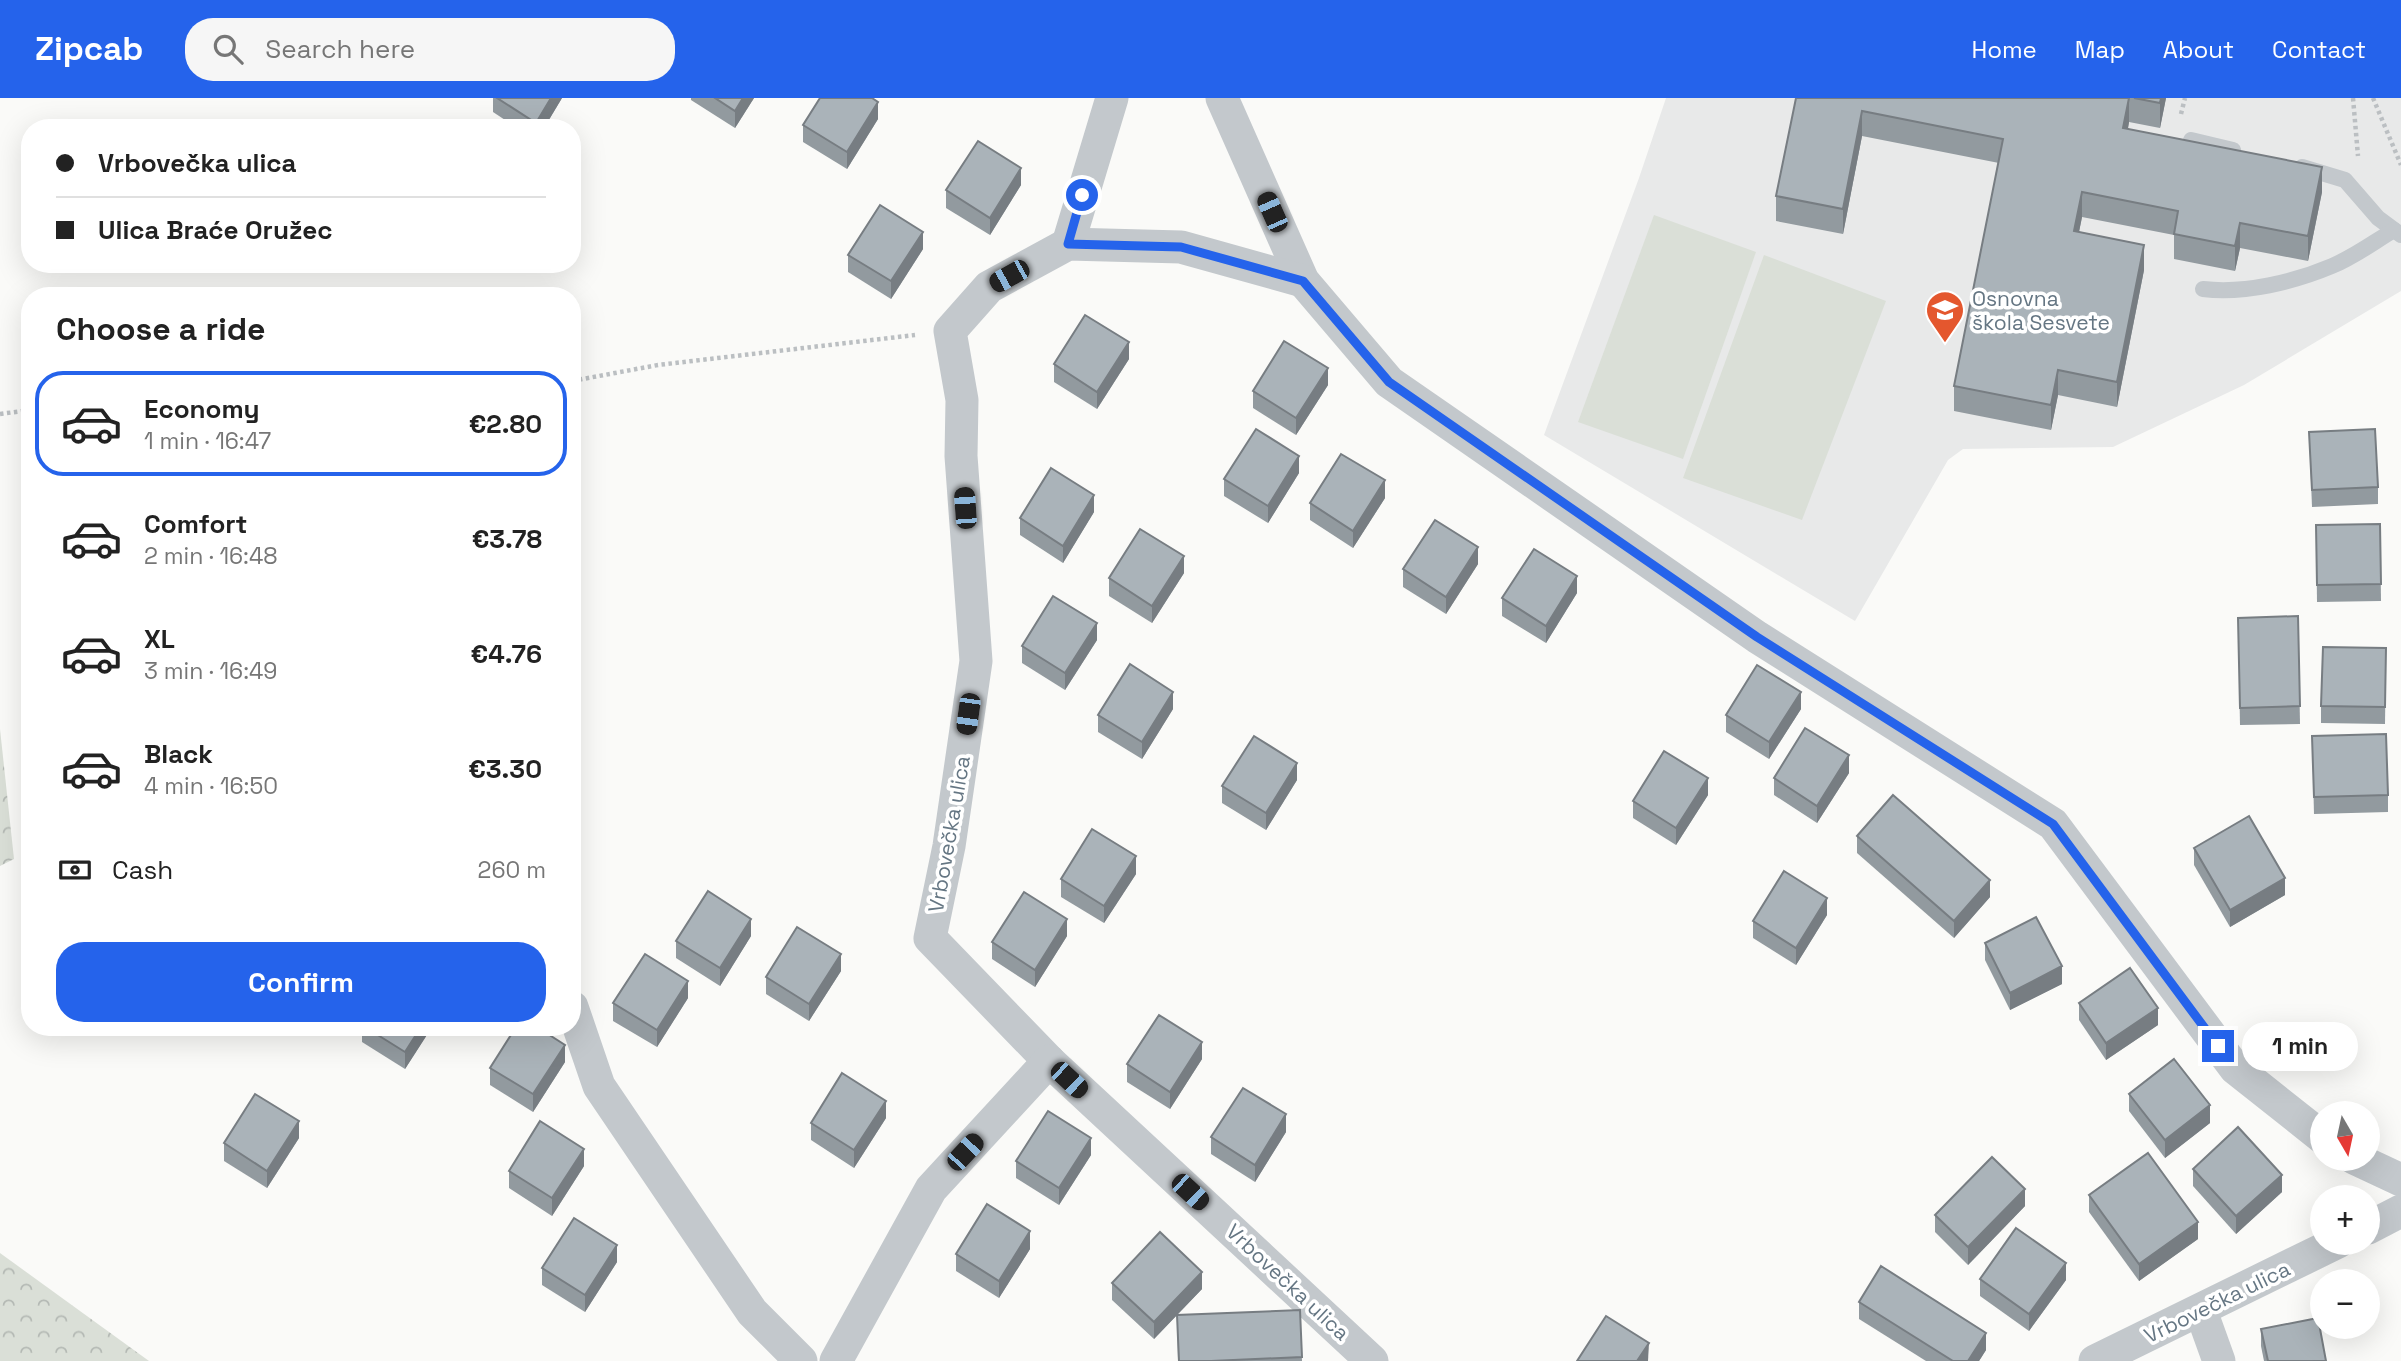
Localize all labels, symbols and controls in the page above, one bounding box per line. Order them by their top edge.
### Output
search box [185,18,675,81]
text: Zipcab [35,28,143,70]
icon: search [209,30,247,68]
text: Search here [265,32,415,66]
text: Home [1971,34,2037,65]
text: Map [2075,34,2125,65]
text: About [2163,34,2234,65]
text: Contact [2272,34,2366,65]
text: Vrbovečka ulica [98,146,297,180]
route start [1066,179,1098,211]
car [1254,189,1291,235]
text: Ulica Braće Oružec [98,213,332,247]
car [986,257,1033,295]
place label: Osnovna škola Sesvete [1972,285,2110,336]
school or university icon: Osnovna škola Sesvete [1924,289,1966,344]
text: Choose a ride [56,309,266,349]
icon: car [60,392,123,455]
text: Economy [144,392,260,426]
text: €2.80 [469,407,542,441]
text: 1 min · 16:47 [144,426,271,456]
car [954,486,977,530]
icon: car [60,507,123,570]
text: Comfort [144,507,247,541]
text: €3.78 [472,522,542,556]
text: 2 min · 16:48 [144,541,278,571]
icon: car [60,622,123,685]
text: XL [144,622,175,656]
text: €4.76 [471,637,542,671]
text: 3 min · 16:49 [144,656,277,686]
car [955,692,982,736]
icon: car [60,737,123,800]
text: Black [144,737,213,771]
text: €3.30 [468,752,542,786]
street label: Vrbovečka ulica [922,753,976,915]
text: 4 min · 16:50 [144,771,278,801]
icon: cash [56,851,94,889]
text: Cash [112,853,173,887]
text: 260 m [478,855,546,885]
button: Confirm [56,942,546,1022]
callout: 1 min [2242,1021,2358,1070]
route end [2202,1030,2234,1062]
text: 1 min [2272,1031,2328,1061]
car [1047,1058,1092,1102]
north arrow [2310,1101,2380,1171]
map controls [2310,1101,2380,1339]
car [943,1129,988,1175]
car [1168,1170,1213,1214]
button: + [2310,1185,2380,1255]
street label: Vrbovečka ulica [1221,1218,1355,1346]
street label: Vrbovečka ulica [2140,1255,2294,1349]
button: − [2310,1269,2380,1339]

